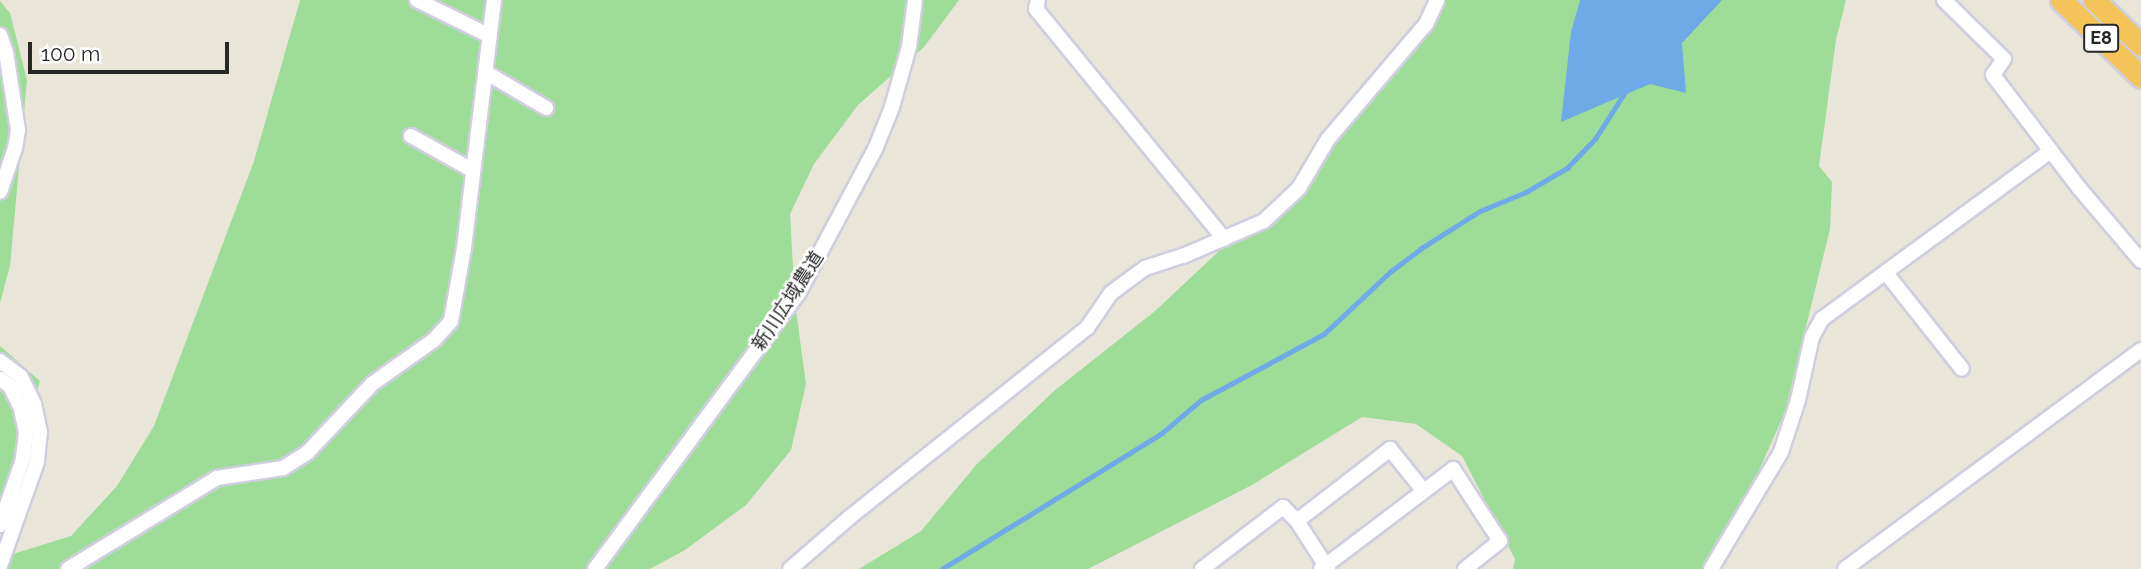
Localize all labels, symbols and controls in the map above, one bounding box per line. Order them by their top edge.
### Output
road number: E8 [2082,24,2120,52]
scale bar [32,28,233,72]
text: 100 m [41,41,100,66]
street label: 新川広域農道 [747,247,829,355]

